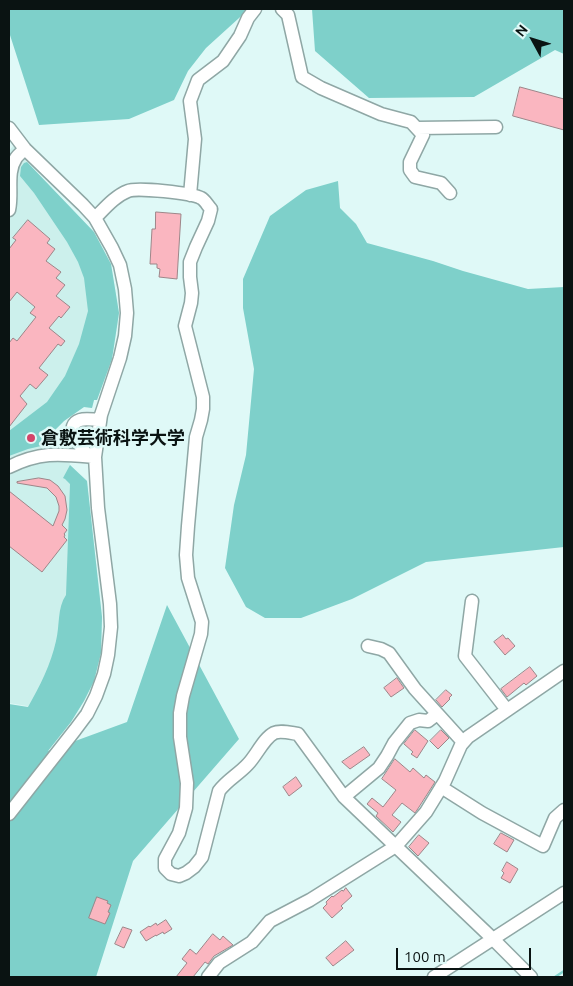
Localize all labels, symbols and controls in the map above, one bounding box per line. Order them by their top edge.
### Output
north arrow [508,15,558,65]
text: N [512,21,531,40]
place label: 倉敷芸術科学大学 [41,427,185,449]
marker: 倉敷芸術科学大学 [25,432,37,444]
scale bar [398,938,533,970]
text: 100 m [404,948,446,965]

